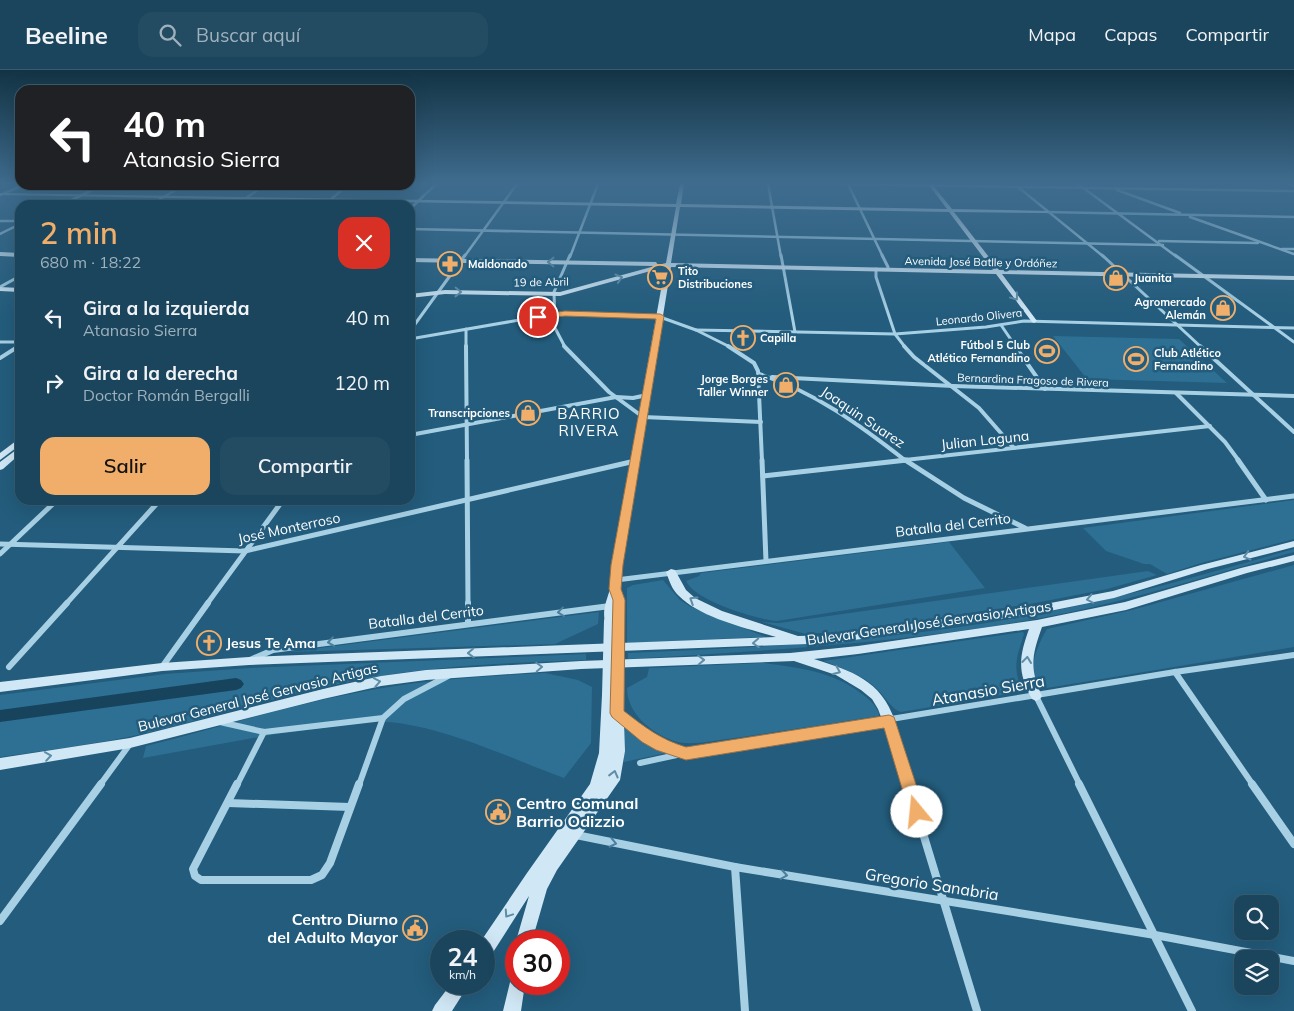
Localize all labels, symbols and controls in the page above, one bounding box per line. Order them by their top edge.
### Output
search box [138,12,488,57]
text: Beeline [25,20,108,50]
icon: search [156,21,184,49]
text: Buscar aquí [196,23,300,47]
text: Mapa [1028,23,1076,46]
text: Capas [1104,23,1158,46]
text: Compartir [1186,23,1269,46]
text: 40 m [123,102,206,146]
icon: left [40,105,105,170]
text: Atanasio Sierra [123,145,280,173]
text: 2 min [40,214,118,252]
button: close [338,217,390,269]
pharmacy icon: Maldonado [437,251,463,277]
text: 680 m · 18:22 [40,252,141,272]
street label: Avenida José Batlle y Ordóñez [904,254,1058,270]
place label: Maldonado [468,257,528,271]
one-way arrow [546,257,554,268]
supermarket icon: Tito Distribuciones [647,264,673,290]
place label: Tito Distribuciones [678,264,753,291]
shop icon: Juanita [1103,265,1129,291]
place label: Juanita [1134,271,1172,285]
one-way arrow [614,273,622,283]
street label: 19 de Abril [513,275,569,289]
one-way arrow [455,287,463,297]
one-way arrow [1009,291,1018,301]
place label: Agromercado Alemán [1134,295,1206,322]
shop icon: Agromercado Alemán [1210,295,1236,321]
text: Gira a la izquierda [83,296,249,320]
pin [517,296,559,338]
icon: arrive [524,303,552,331]
icon: left [40,304,68,332]
street label: Leonardo Olivera [935,305,1023,329]
text: 40 m [346,306,390,330]
text: Atanasio Sierra [83,320,197,340]
church icon: Capilla [730,325,756,351]
place label: Capilla [760,331,797,345]
place label: Fútbol 5 Club Atlético Fernandino [928,338,1030,365]
sports icon: Fútbol 5 Club Atlético Fernandino [1034,338,1060,364]
sports icon: Club Atlético Fernandino [1123,346,1149,372]
place label: Club Atlético Fernandino [1154,346,1221,373]
text: Gira a la derecha [83,361,238,385]
icon: right [40,369,68,397]
street label: Bernardina Fragoso de Rivera [957,370,1109,390]
text: 120 m [334,371,390,395]
place label: Jorge Borges Taller Winner [697,372,769,399]
shop icon: Jorge Borges Taller Winner [773,372,799,398]
street label: Joaquin Suarez [817,382,909,452]
text: Doctor Román Bergalli [83,385,250,405]
shop icon: Transcripciones [515,400,541,426]
district label: BARRIO RIVERA [557,404,621,440]
place label: Transcripciones [428,406,510,420]
street label: Julian Laguna [940,426,1030,454]
button: Salir [40,437,210,495]
button: Compartir [220,437,390,495]
street label: José Monterroso [236,508,342,548]
street label: Batalla del Cerrito [894,509,1012,541]
one-way arrow [1243,550,1251,560]
one-way arrow [1086,593,1094,603]
one-way arrow [689,597,698,606]
street label: Bulevar General José Gervasio Artigas [806,597,1052,649]
street label: Batalla del Cerrito [367,601,485,633]
one-way arrow [557,607,566,617]
church icon: Jesus Te Ama [196,630,222,656]
place label: Jesus Te Ama [226,634,316,652]
one-way arrow [326,636,334,647]
one-way arrow [752,637,760,648]
one-way arrow [467,648,474,658]
one-way arrow [697,654,705,665]
one-way arrow [1021,656,1032,664]
street label: Bulevar General José Gervasio Artigas [136,658,380,736]
one-way arrow [535,662,543,673]
one-way arrow [832,665,841,676]
street label: Atanasio Sierra [930,670,1046,710]
one-way arrow [373,678,382,688]
one-way arrow [44,752,52,762]
one-way arrow [608,769,619,778]
position arrow [890,785,942,837]
place label: Centro Comunal Barrio Odizzio [516,793,638,831]
public building icon: Centro Comunal Barrio Odizzio [485,799,511,825]
one-way arrow [609,837,617,847]
street label: Gregorio Sanabria [864,864,1000,904]
one-way arrow [779,870,788,880]
map controls [1234,895,1279,995]
button: search [1234,895,1279,940]
place label: Centro Diurno del Adulto Mayor [267,909,399,947]
one-way arrow [505,909,514,918]
public building icon: Centro Diurno del Adulto Mayor [402,915,428,941]
speed limit sign: 30 [505,930,570,995]
text: 24 [447,941,478,972]
button: layers [1234,950,1279,995]
text: km/h [449,967,476,982]

